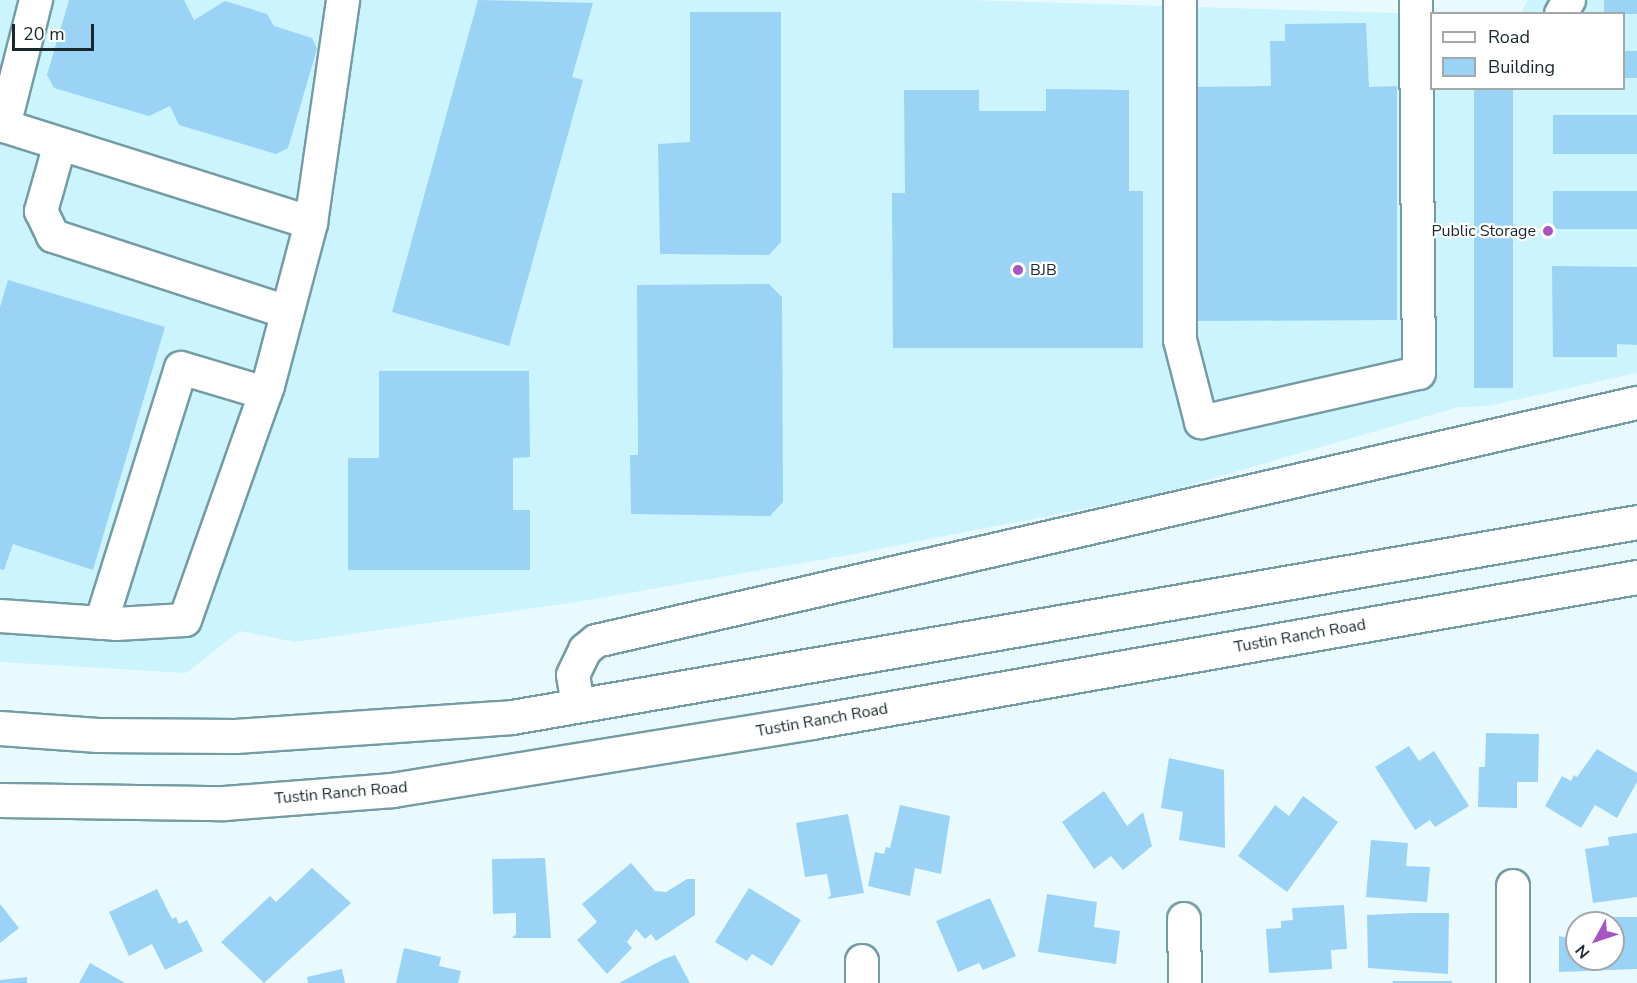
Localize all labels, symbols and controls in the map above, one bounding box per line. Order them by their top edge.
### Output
scale bar [15,12,98,50]
legend [1430,12,1625,90]
text: 20 m [23,22,65,46]
text: Road [1488,25,1530,49]
text: Building [1488,55,1555,79]
place label: Public Storage [1431,221,1536,241]
marker: Public Storage [1541,224,1555,238]
place label: BJB [1030,260,1057,280]
marker: BJB [1011,263,1025,277]
street label: Tustin Ranch Road [1233,615,1367,657]
street label: Tustin Ranch Road [755,699,889,741]
street label: Tustin Ranch Road [274,778,408,808]
north arrow [1565,911,1625,971]
text: N [1570,940,1595,963]

